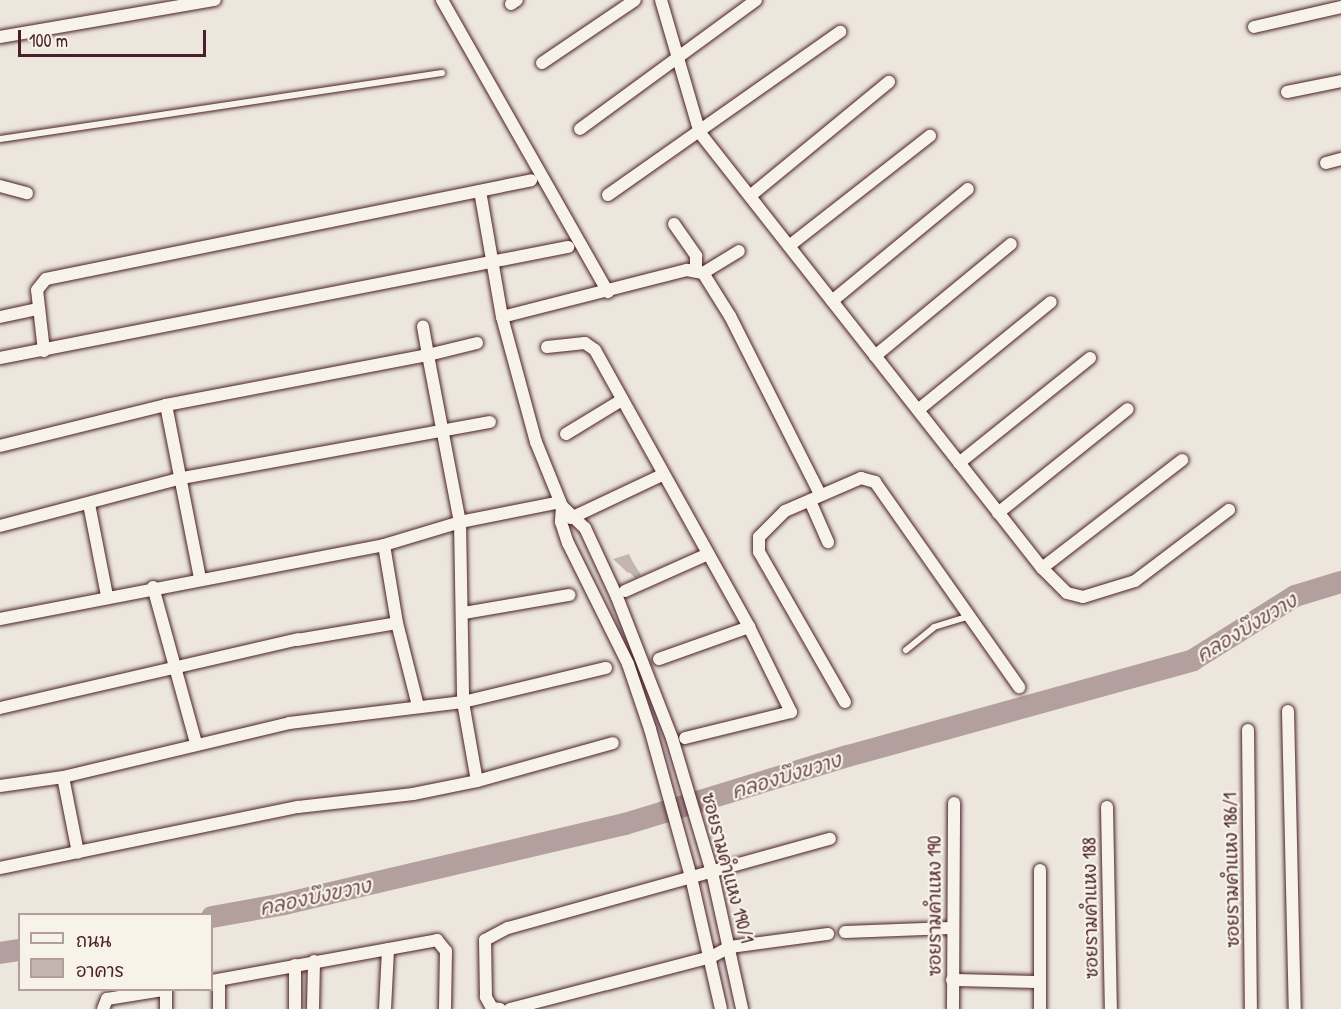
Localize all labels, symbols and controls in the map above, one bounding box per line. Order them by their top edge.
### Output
scale bar [21,18,208,56]
text: 100 m [29,28,68,53]
water label: คลองบึงขวาง [1191,588,1301,666]
water label: คลองบึงขวาง [729,747,843,803]
street label: ซอยรามคำแหง 190/1 [697,790,757,946]
street label: ซอยรามคำแหง 186/1 [1220,792,1244,948]
street label: ซอยรามคำแหง 190 [924,836,946,976]
street label: ซอยรามคำแหง 188 [1079,837,1103,979]
water label: คลองบึงขวาง [257,873,373,919]
legend [18,913,213,991]
text: ถนน [76,928,111,953]
text: อาคาร [76,958,124,983]

